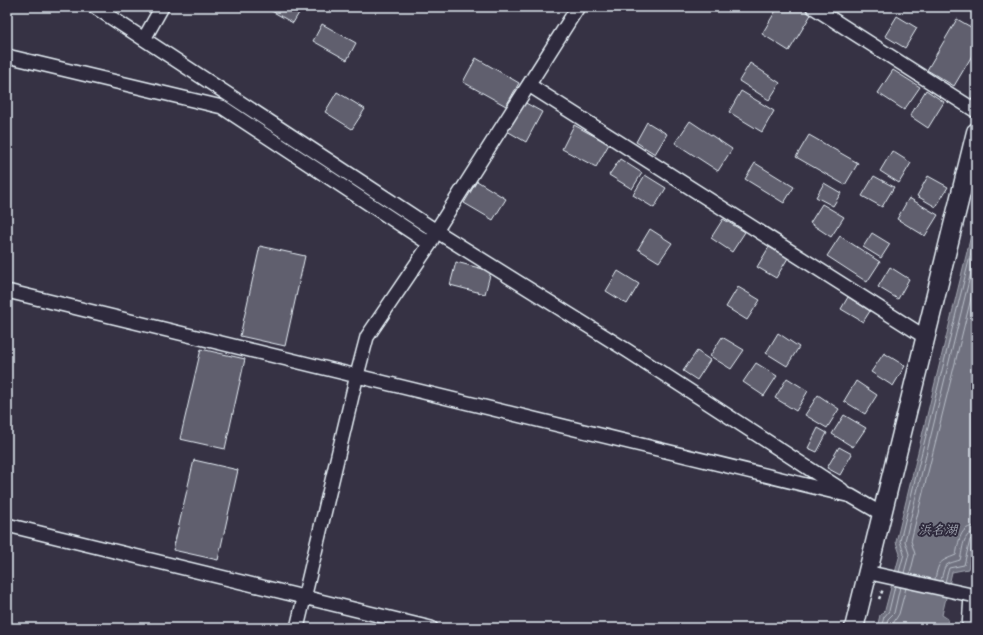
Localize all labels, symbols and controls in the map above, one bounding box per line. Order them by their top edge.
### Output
water label: 浜名湖 [918,522,958,538]

